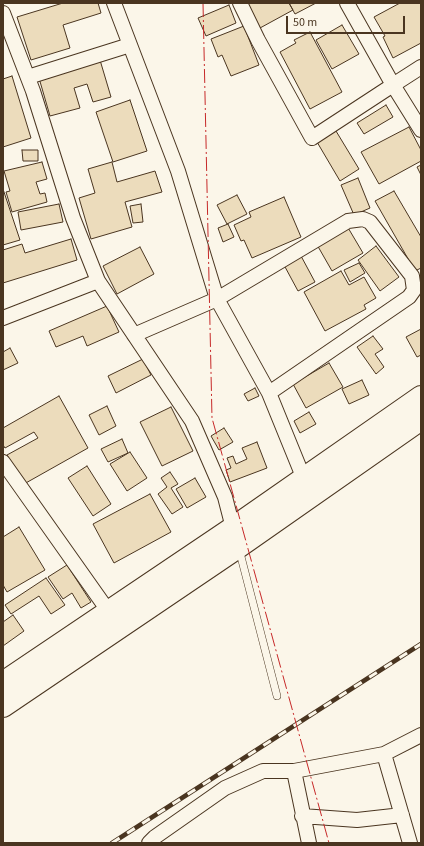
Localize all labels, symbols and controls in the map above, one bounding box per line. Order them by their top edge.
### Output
scale bar [288,8,407,34]
text: 50 m [293,14,317,31]

